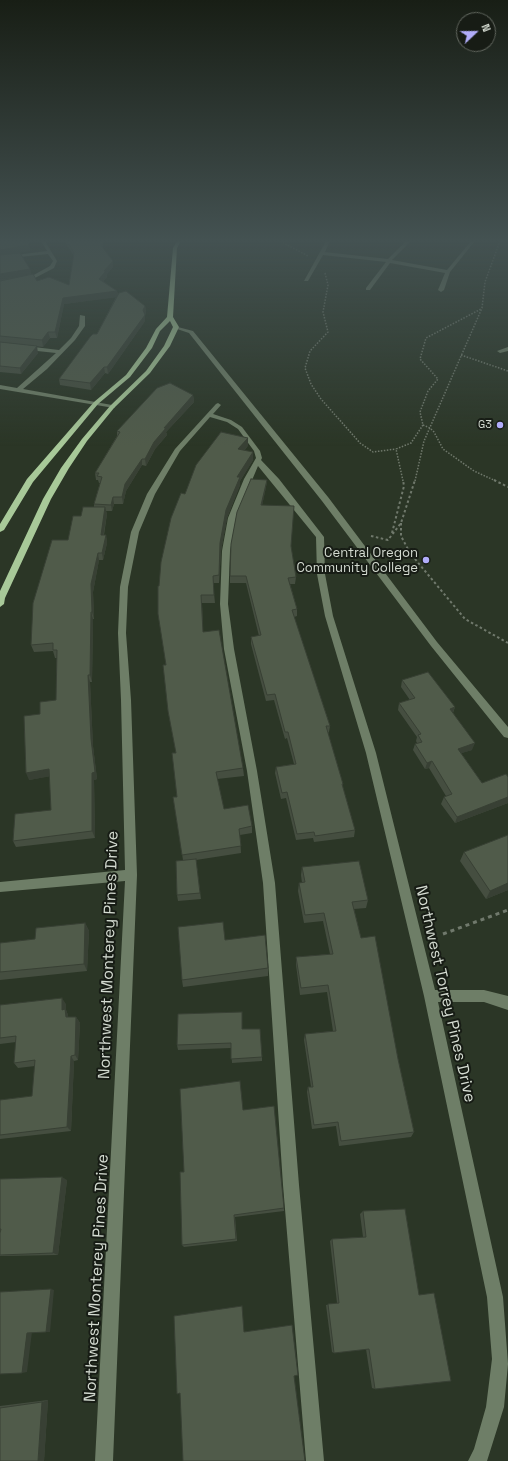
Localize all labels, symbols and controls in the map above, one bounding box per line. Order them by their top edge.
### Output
north arrow [456,12,496,52]
text: N [478,22,494,34]
place label: G3 [478,418,492,432]
marker: G3 [495,420,505,430]
place label: Central Oregon Community College [296,545,418,576]
marker: Central Oregon Community College [421,555,431,565]
street label: Northwest Monterey Pines Drive [95,831,123,1079]
street label: Northwest Torrey Pines Drive [411,884,479,1104]
street label: Northwest Monterey Pines Drive [81,1154,113,1402]

